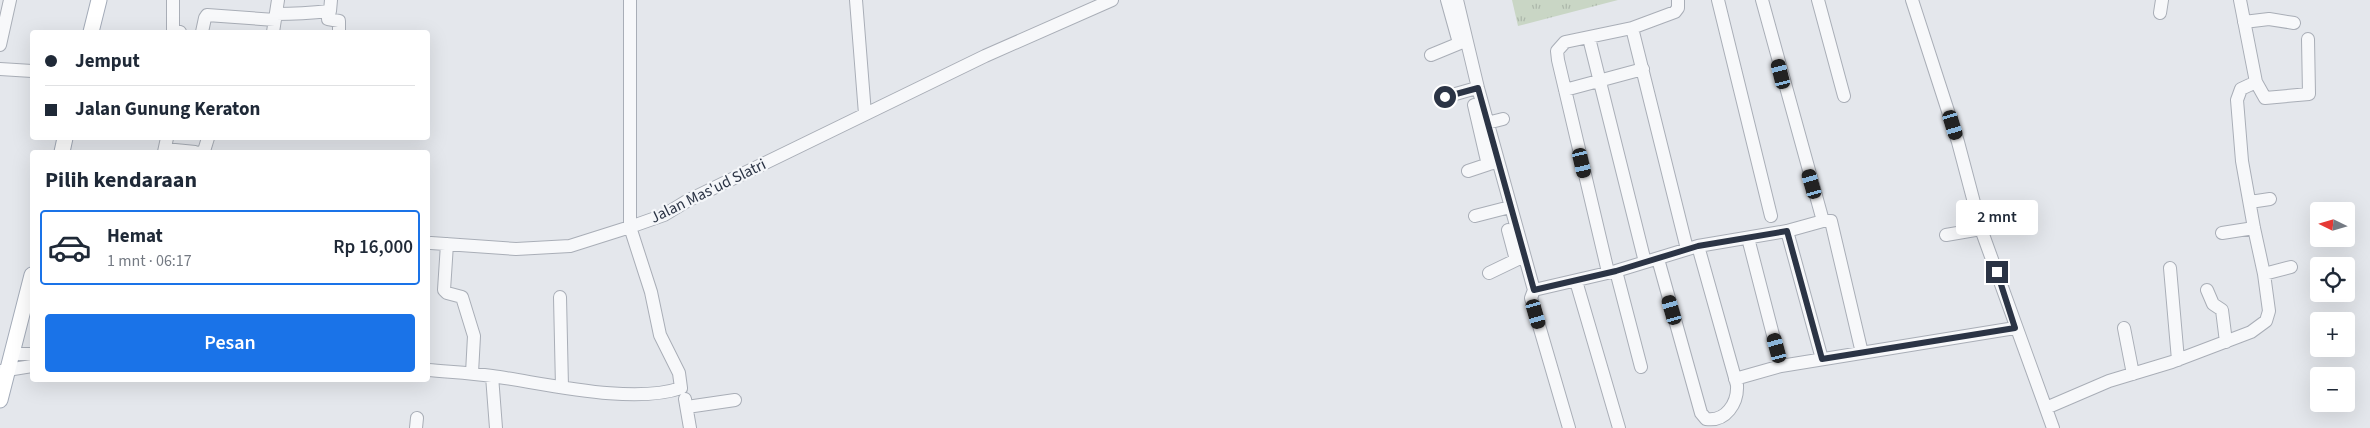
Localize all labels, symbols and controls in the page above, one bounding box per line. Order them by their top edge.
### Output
text: Jemput [75,48,140,75]
car [1770,58,1791,90]
route start [1434,86,1456,108]
text: Jalan Gunung Keraton [75,96,260,123]
car [1941,108,1964,142]
car [1571,147,1592,179]
street label: Jalan Mas'ud Slatri [646,153,770,229]
text: Pilih kendaraan [45,164,197,196]
car [1800,168,1823,200]
callout: 2 mnt [1956,200,2038,234]
north arrow [2310,202,2355,248]
map controls [2310,202,2355,412]
text: 2 mnt [1977,206,2017,228]
text: Hemat [107,223,163,250]
icon: car [47,225,92,270]
text: Rp 16,000 [333,234,413,261]
text: 1 mnt · 06:17 [107,250,192,272]
button: locate [2310,257,2355,302]
route end [1986,261,2008,283]
car [1660,294,1683,326]
car [1524,298,1547,330]
button: + [2310,312,2355,357]
button: Pesan [45,314,415,372]
car [1765,332,1788,364]
button: − [2310,367,2355,412]

